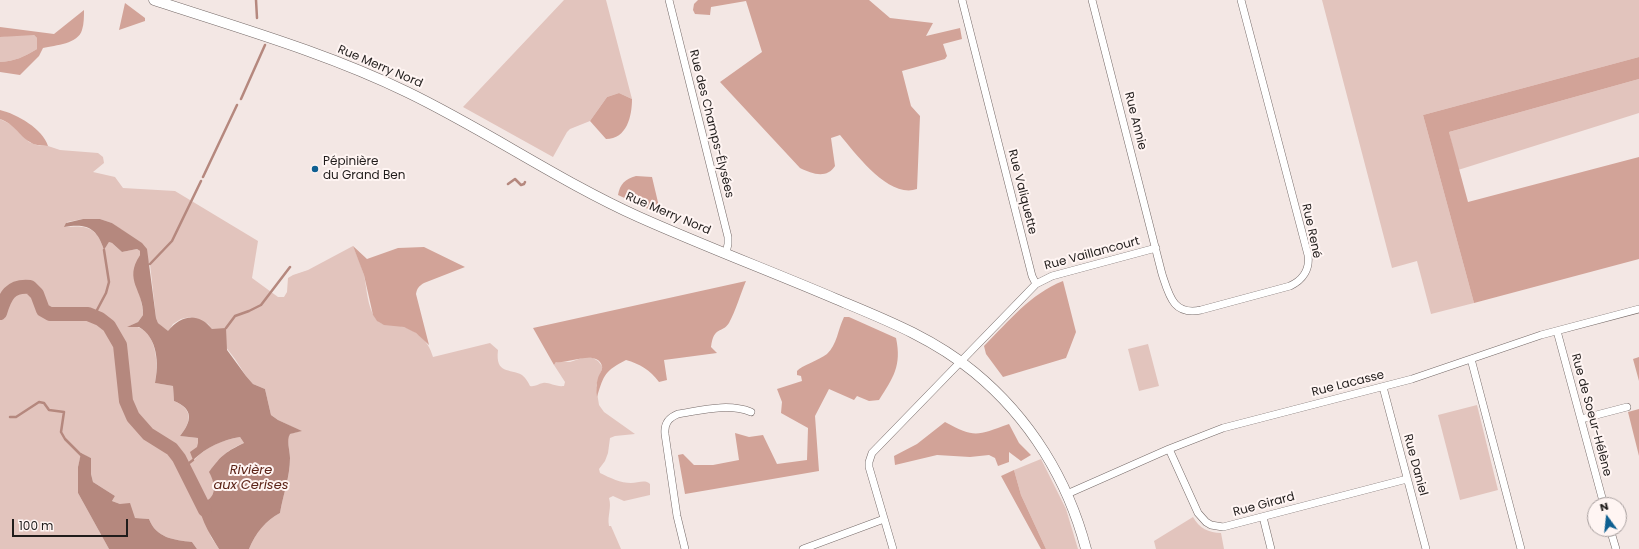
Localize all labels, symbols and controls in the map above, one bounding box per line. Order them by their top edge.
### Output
street label: Rue Merry Nord [335,43,425,91]
street label: Rue des Champs-Élysées [686,48,736,200]
street label: Rue Annie [1121,90,1149,152]
street label: Rue Valiquette [1004,148,1040,236]
place label: Pépinière du Grand Ben [323,155,405,183]
marker: Pépinière du Grand Ben [310,164,320,174]
street label: Rue Merry Nord [623,190,713,238]
street label: Rue René [1298,202,1324,260]
street label: Rue Vaillancourt [1043,234,1141,274]
street label: Rue de Soeur-Hélène [1568,352,1614,478]
street label: Rue Lacasse [1310,368,1386,400]
street label: Rue Daniel [1400,433,1430,497]
water label: Rivière aux Cerises [214,463,288,494]
street label: Rue Girard [1232,490,1296,520]
north arrow [1587,497,1627,537]
text: N [1598,498,1610,515]
scale bar [14,511,130,537]
text: 100 m [19,517,53,534]

